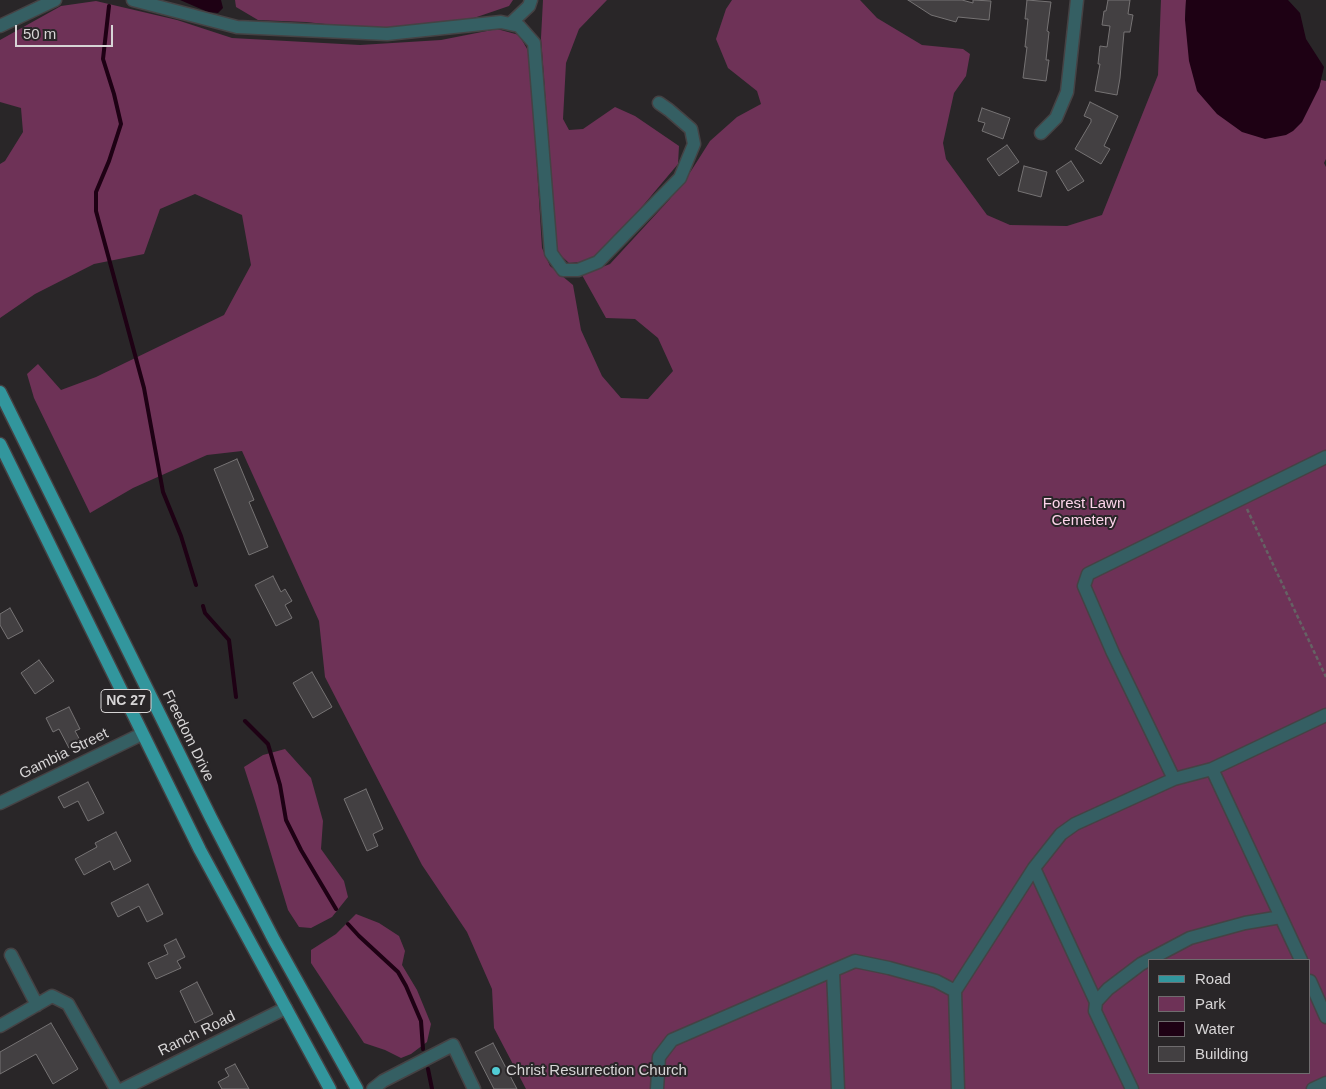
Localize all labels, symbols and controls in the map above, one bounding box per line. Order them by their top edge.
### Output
scale bar [18,15,115,47]
text: 50 m [23,25,56,42]
park label: Forest Lawn Cemetery [1043,495,1125,530]
street label: Freedom Drive [158,687,218,785]
road number: NC 27 [101,689,151,712]
street label: Gambia Street [17,725,111,783]
legend [1148,959,1311,1074]
text: Road [1195,970,1231,987]
text: Park [1195,995,1226,1012]
street label: Ranch Road [156,1008,238,1060]
text: Water [1195,1020,1234,1037]
text: Building [1195,1045,1248,1062]
place label: Christ Resurrection Church [506,1062,687,1080]
marker: Christ Resurrection Church [490,1065,502,1077]

